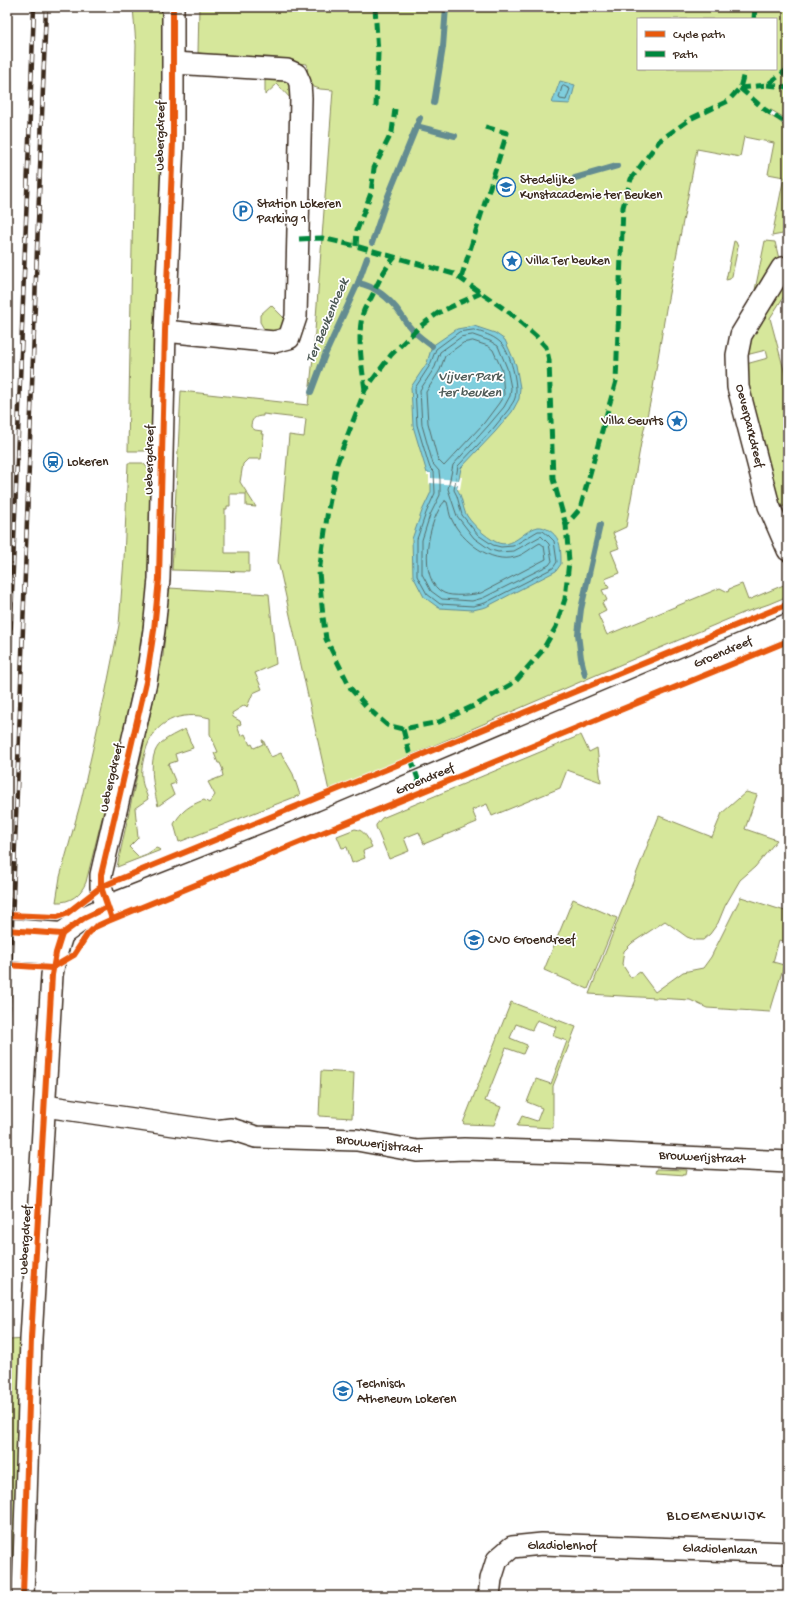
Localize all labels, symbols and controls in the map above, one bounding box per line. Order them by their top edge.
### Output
legend [637,18,777,70]
text: Cycle path [673,29,726,43]
text: Path [672,49,698,63]
street label: Uebergdreef [153,100,169,171]
place label: Stedelijke Kunstacademie ter Beuken [520,173,663,203]
school or university icon: Stedelijke Kunstacademie ter Beuken [495,176,517,198]
place label: Station Lokeren Parking 1 [256,197,342,227]
parking icon: Station Lokeren Parking 1 [232,200,254,222]
place icon: Villa Ter beuken [501,250,523,272]
place label: Villa Ter beuken [525,254,611,269]
water label: Ter Beukenbeek [303,275,354,366]
water label: Vijver Park ter beuken [438,369,503,402]
street label: Oeverparkdreef [731,383,767,470]
place icon: Villa Geurts [666,410,688,432]
place label: Villa Geurts [600,414,664,429]
street label: Uebergdreef [142,424,158,495]
station icon: Lokeren [42,451,64,473]
place label: Lokeren [67,455,109,470]
street label: Groendreef [692,634,755,672]
street label: Uebergdreef [97,742,127,814]
street label: Groendreef [394,761,457,799]
school or university icon: CVO Groendreef [463,929,485,951]
place label: CVO Groendreef [488,933,576,948]
street label: Brouwerijstraat [334,1132,425,1158]
street label: Brouwerijstraat [657,1148,747,1168]
street label: Uebergdreef [17,1204,35,1275]
place label: Technisch Atheneum Lokeren [356,1377,457,1407]
school or university icon: Technisch Atheneum Lokeren [332,1380,354,1402]
district label: BLOEMENWIJK [666,1508,765,1525]
street label: Gladiolenhof [528,1539,597,1554]
street label: Gladiolenlaan [682,1541,758,1559]

